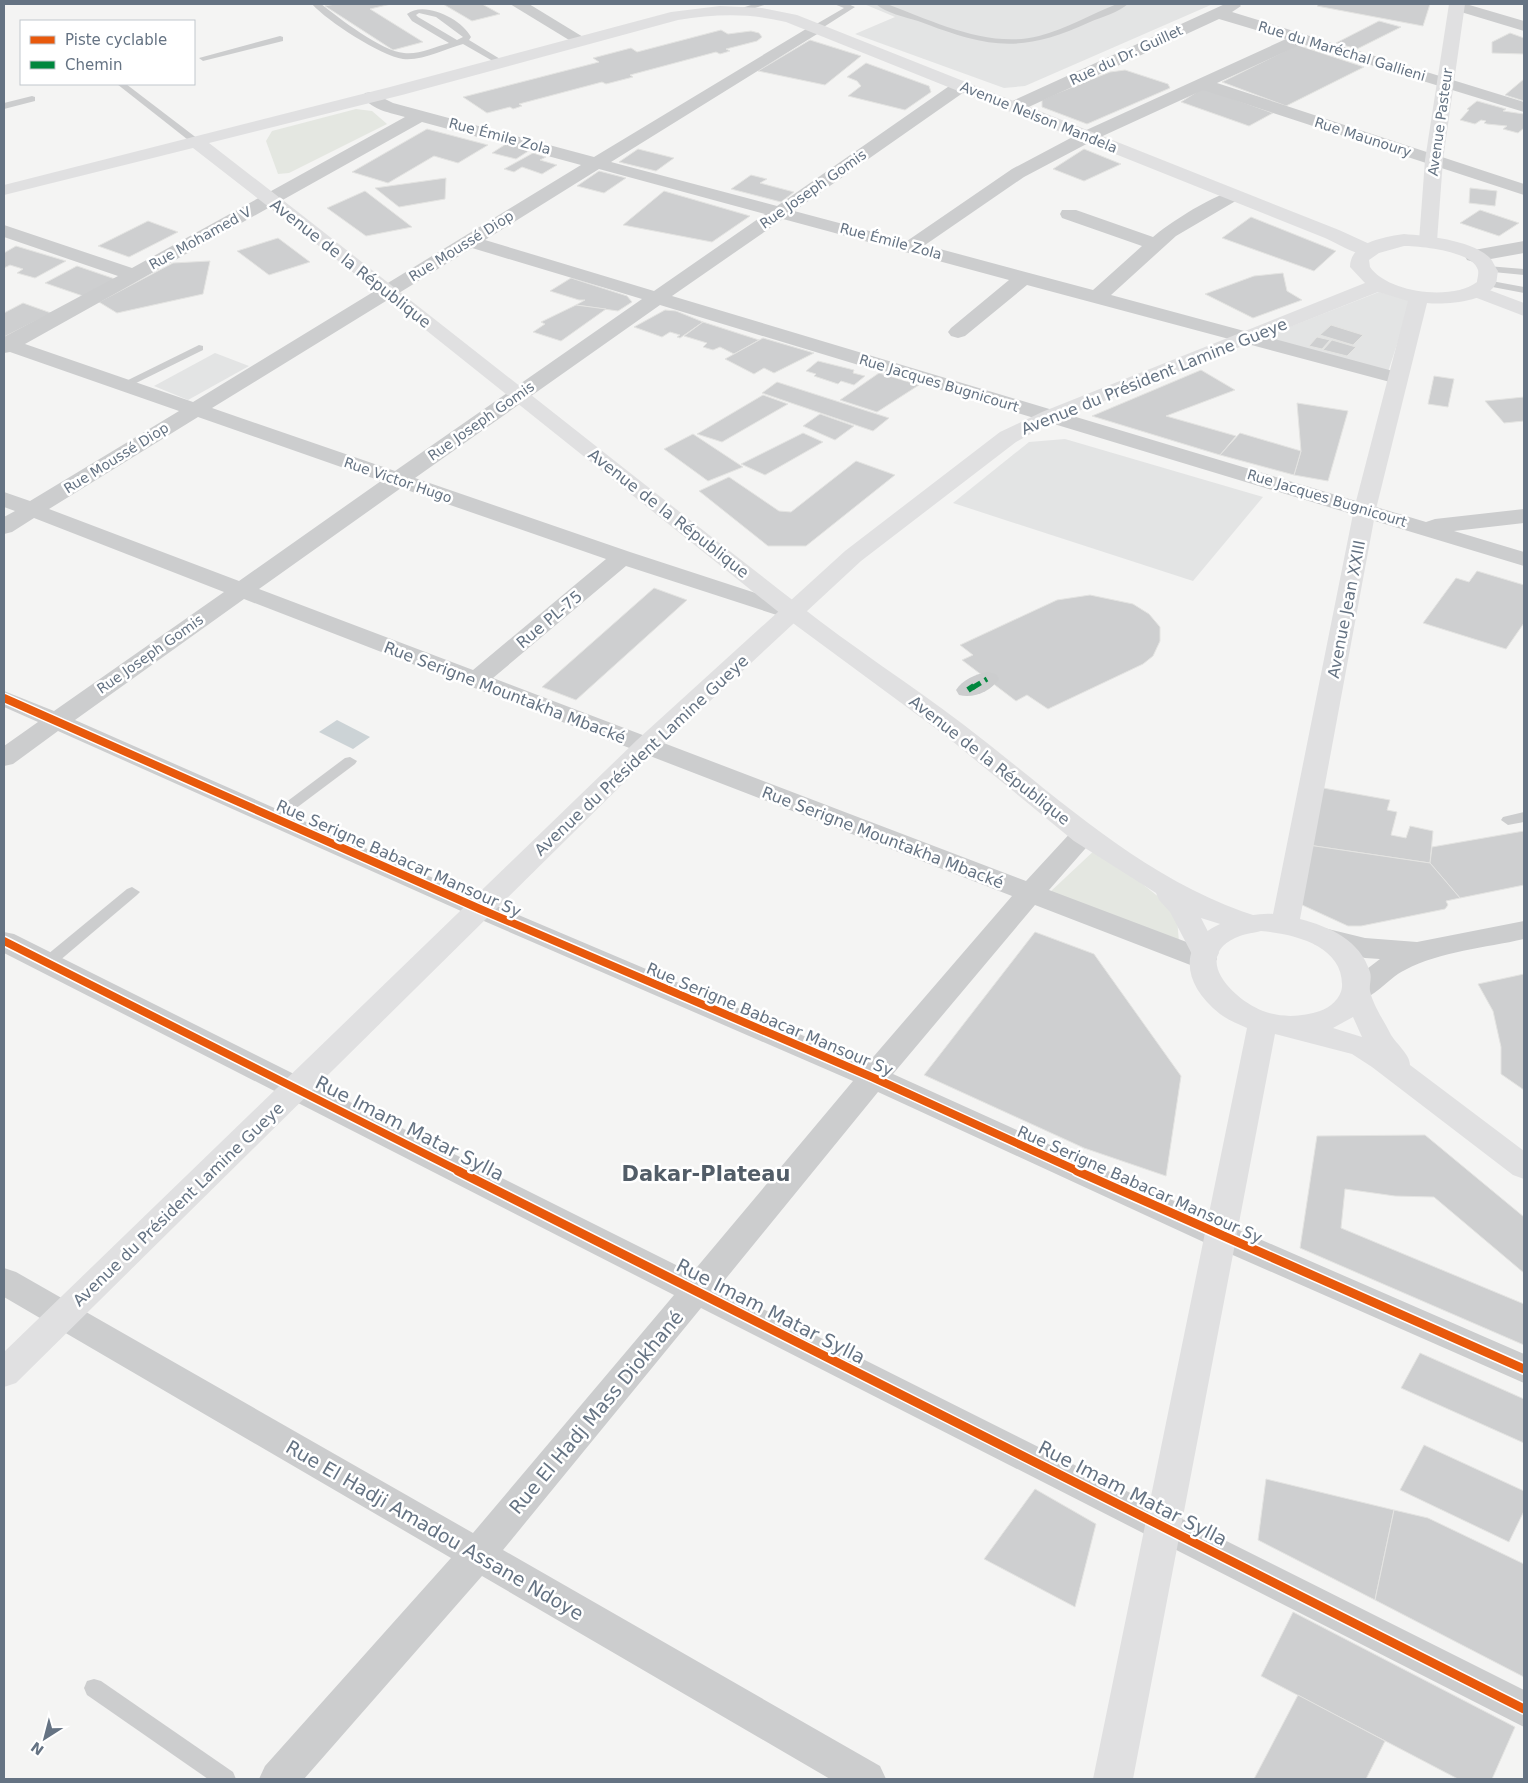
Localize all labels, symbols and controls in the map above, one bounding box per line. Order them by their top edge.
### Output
street label: Rue du Maréchal Gallieni [1256,18,1428,84]
legend [20,20,195,85]
street label: Rue du Dr. Guillet [1067,22,1186,88]
text: Piste cyclable [65,31,167,49]
text: Chemin [65,56,123,74]
street label: Avenue Pasteur [1425,67,1456,177]
street label: Avenue Nelson Mandela [958,78,1120,156]
street label: Rue Maunoury [1313,114,1413,160]
street label: Rue Émile Zola [447,115,553,157]
street label: Rue Joseph Gomis [757,146,869,232]
street label: Avenue de la République [267,195,435,332]
street label: Rue Mohamed V [146,203,254,273]
street label: Rue Moussé Diop [406,207,516,285]
street label: Rue Émile Zola [838,220,944,262]
street label: Avenue du Président Lamine Gueye [1018,314,1290,439]
street label: Rue Jacques Bugnicourt [857,351,1021,415]
street label: Rue Joseph Gomis [425,378,537,464]
street label: Rue Moussé Diop [61,419,171,497]
street label: Avenue de la République [585,445,753,582]
street label: Rue Victor Hugo [342,454,454,506]
street label: Rue Jacques Bugnicourt [1245,466,1409,530]
street label: Avenue Jean XXIII [1324,538,1369,680]
street label: Rue PL-75 [513,586,586,652]
street label: Rue Joseph Gomis [94,611,206,697]
street label: Rue Serigne Mountakha Mbacké [381,638,628,747]
street label: Avenue du Président Lamine Gueye [531,651,752,860]
street label: Avenue de la République [906,692,1074,829]
street label: Rue Serigne Mountakha Mbacké [759,783,1006,892]
street label: Rue Serigne Babacar Mansour Sy [273,796,524,921]
street label: Rue Serigne Babacar Mansour Sy [644,959,896,1080]
street label: Rue Imam Matar Sylla [312,1071,508,1185]
street label: Avenue du Président Lamine Gueye [69,1098,288,1310]
street label: Rue Serigne Babacar Mansour Sy [1014,1122,1265,1247]
district label: Dakar-Plateau [622,1162,790,1186]
street label: Rue Imam Matar Sylla [673,1254,869,1368]
street label: Rue El Hadj Mass Diokhané [504,1306,688,1518]
street label: Rue El Hadji Amadou Assane Ndoye [282,1435,588,1625]
street label: Rue Imam Matar Sylla [1035,1436,1231,1550]
north arrow [20,1713,70,1763]
text: N [28,1739,47,1758]

